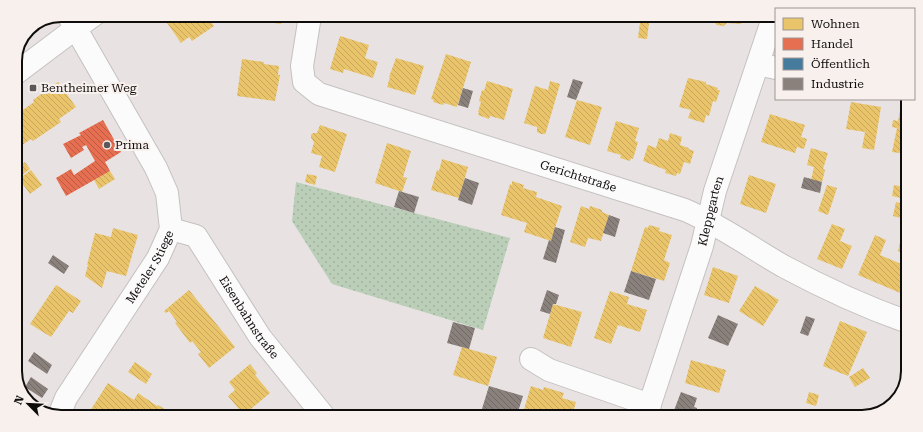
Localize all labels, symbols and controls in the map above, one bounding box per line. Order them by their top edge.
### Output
legend [775,8,915,100]
text: Wohnen [811,17,860,31]
text: Handel [811,37,853,51]
text: Öffentlich [811,57,870,71]
text: Industrie [811,77,864,91]
place label: Bentheimer Weg [41,81,137,95]
marker: Bentheimer Weg [28,83,38,93]
place label: Prima [115,138,149,152]
marker: Prima [102,140,112,150]
street label: Gerichtstraße [538,158,619,195]
street label: Kleppgarten [695,174,727,247]
street label: Meteler Stiege [123,228,177,306]
street label: Eisenbahnstraße [216,273,282,362]
north arrow [8,384,48,424]
text: N [12,393,27,407]

